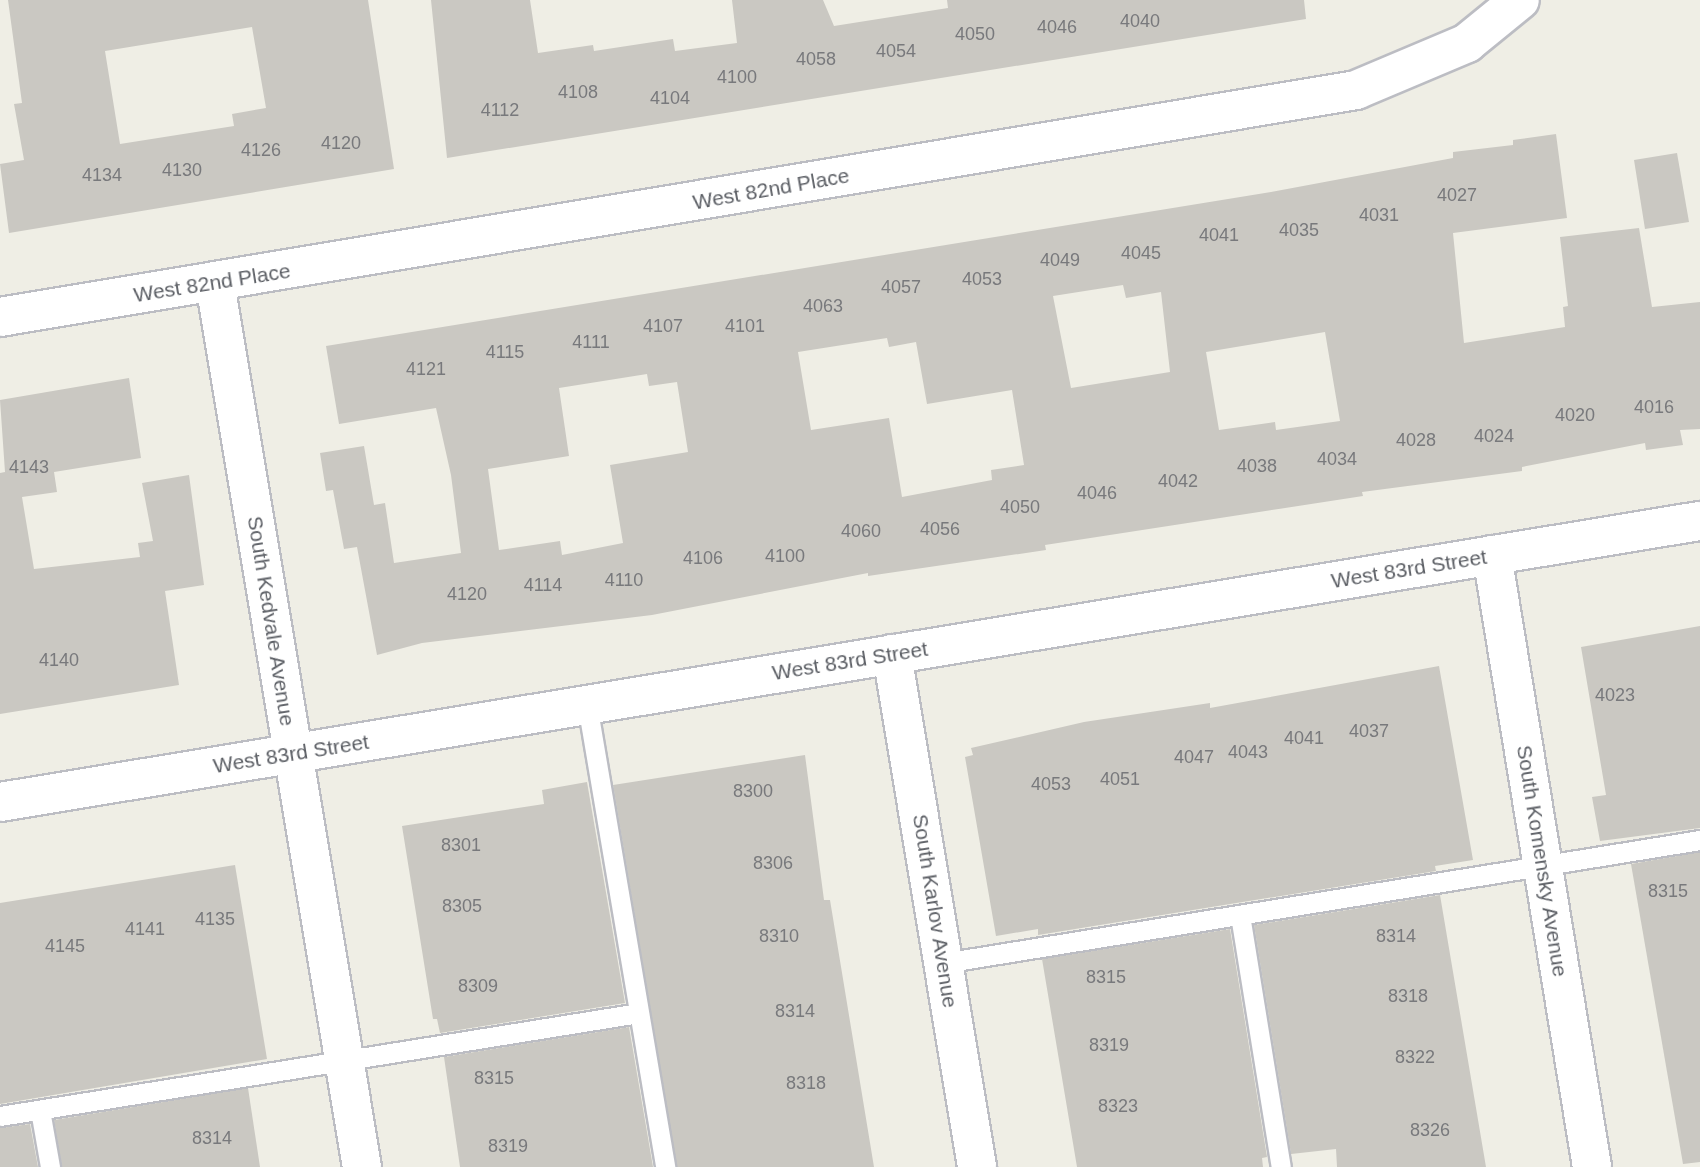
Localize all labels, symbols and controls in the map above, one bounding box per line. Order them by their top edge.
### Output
house number: 4040 [1120,10,1160,32]
house number: 4046 [1037,16,1077,38]
house number: 4050 [955,23,995,45]
house number: 4054 [876,40,916,62]
house number: 4058 [796,48,836,70]
house number: 4100 [717,66,757,88]
house number: 4108 [558,81,598,103]
house number: 4104 [650,87,690,109]
house number: 4112 [481,99,519,121]
house number: 4120 [321,132,361,154]
house number: 4126 [241,139,281,161]
house number: 4130 [162,159,202,181]
street label: West 82nd Place [691,163,851,215]
house number: 4134 [82,164,122,186]
house number: 4027 [1437,184,1477,206]
house number: 4031 [1359,204,1399,226]
house number: 4035 [1279,219,1319,241]
house number: 4041 [1199,224,1239,246]
house number: 4045 [1121,242,1161,264]
house number: 4049 [1040,249,1080,271]
street label: West 82nd Place [132,258,292,308]
house number: 4053 [962,268,1002,290]
house number: 4057 [881,276,921,298]
house number: 4063 [803,295,843,317]
house number: 4107 [643,315,683,337]
house number: 4101 [725,315,765,337]
house number: 4111 [572,331,610,353]
house number: 4115 [486,341,524,363]
house number: 4121 [406,358,446,380]
house number: 4016 [1634,396,1674,418]
house number: 4020 [1555,404,1595,426]
house number: 4024 [1474,425,1514,447]
house number: 4028 [1396,429,1436,451]
house number: 4034 [1317,448,1357,470]
house number: 4038 [1237,455,1277,477]
house number: 4143 [9,456,49,478]
house number: 4042 [1158,470,1198,492]
house number: 4046 [1077,482,1117,504]
house number: 4050 [1000,496,1040,518]
street label: South Kedvale Avenue [242,514,300,728]
house number: 4056 [920,518,960,540]
house number: 4060 [841,520,881,542]
street label: West 83rd Street [1329,544,1489,594]
house number: 4100 [765,545,805,567]
house number: 4106 [683,547,723,569]
house number: 4110 [605,569,643,591]
house number: 4114 [524,574,562,596]
house number: 4120 [447,583,487,605]
street label: West 83rd Street [770,636,930,686]
house number: 4140 [39,649,79,671]
house number: 4023 [1595,684,1635,706]
house number: 4037 [1349,720,1389,742]
house number: 4041 [1284,727,1324,749]
street label: West 83rd Street [211,729,371,779]
house number: 4043 [1228,741,1268,763]
street label: South Komensky Avenue [1511,743,1573,979]
house number: 4047 [1174,746,1214,768]
house number: 4051 [1100,768,1140,790]
house number: 4053 [1031,773,1071,795]
house number: 8300 [733,780,773,802]
street label: South Karlov Avenue [907,812,963,1010]
house number: 8301 [441,834,481,856]
house number: 8306 [753,852,793,874]
house number: 8315 [1648,880,1688,902]
house number: 8305 [442,895,482,917]
house number: 4135 [195,908,235,930]
house number: 4141 [125,918,165,940]
house number: 8310 [759,925,799,947]
house number: 8314 [1376,925,1416,947]
house number: 4145 [45,935,85,957]
house number: 8315 [1086,966,1126,988]
house number: 8309 [458,975,498,997]
house number: 8318 [1388,985,1428,1007]
house number: 8314 [775,1000,815,1022]
house number: 8319 [1089,1034,1129,1056]
house number: 8322 [1395,1046,1435,1068]
house number: 8315 [474,1067,514,1089]
house number: 8318 [786,1072,826,1094]
house number: 8323 [1098,1095,1138,1117]
house number: 8326 [1410,1119,1450,1141]
house number: 8314 [192,1127,232,1149]
house number: 8319 [488,1135,528,1157]

